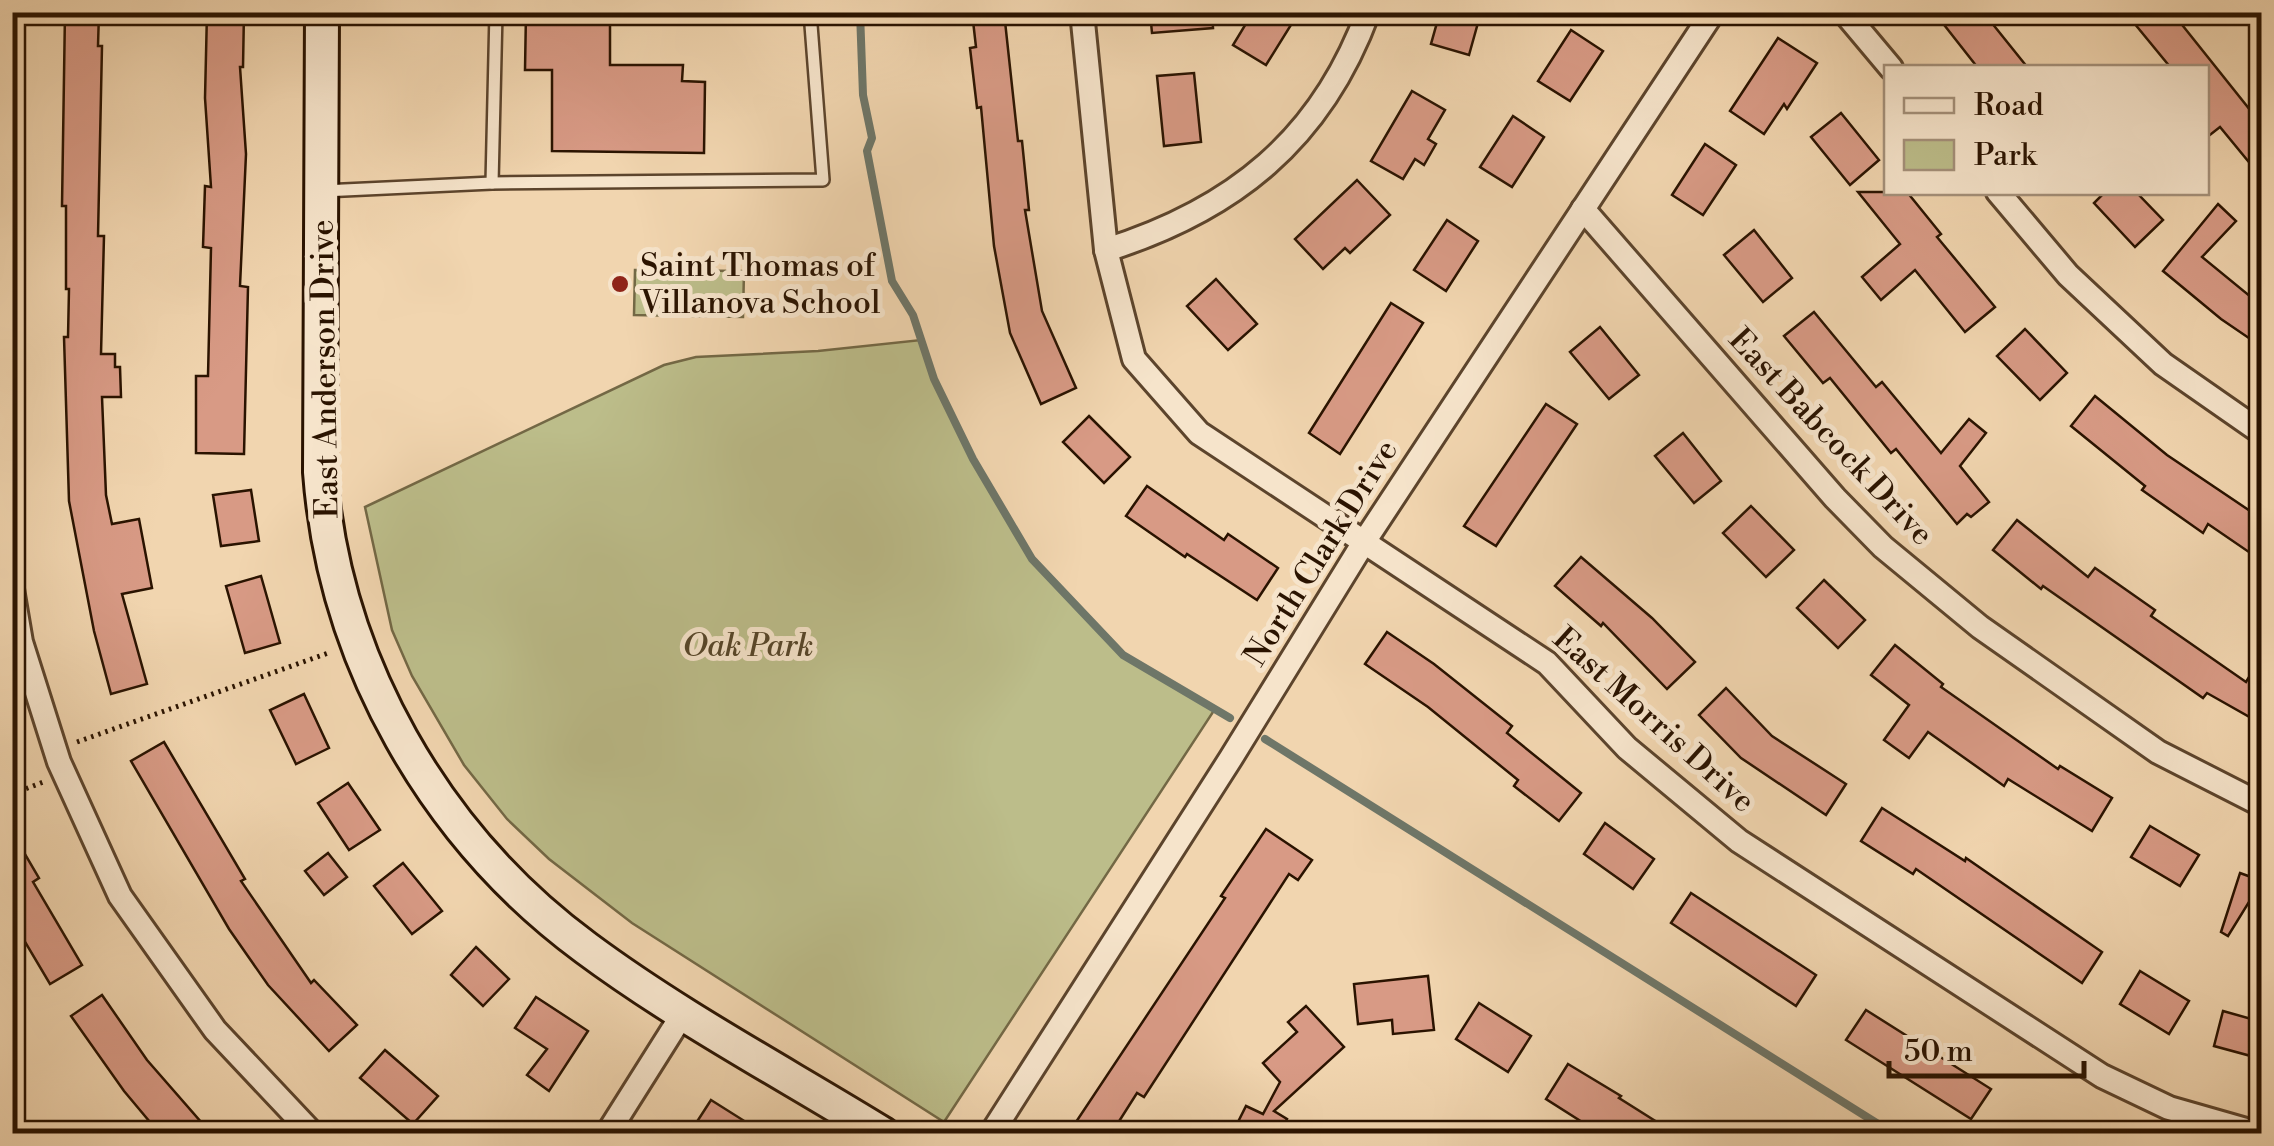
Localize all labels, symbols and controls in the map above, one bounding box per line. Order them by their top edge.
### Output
legend [1884,65,2209,195]
text: Road [1974,87,2044,125]
text: Park [1974,137,2038,175]
street label: East Anderson Drive [302,219,348,519]
place label: Saint Thomas of Villanova School [639,246,881,323]
marker: Saint Thomas of Villanova School [609,273,631,295]
street label: East Babcock Drive [1720,320,1942,554]
street label: North Clark Drive [1235,432,1407,674]
street label: East Morris Drive [1545,619,1763,821]
park label: Oak Park [682,626,814,666]
scale bar [1889,1016,2084,1078]
text: 50 m [1904,1033,1973,1071]

